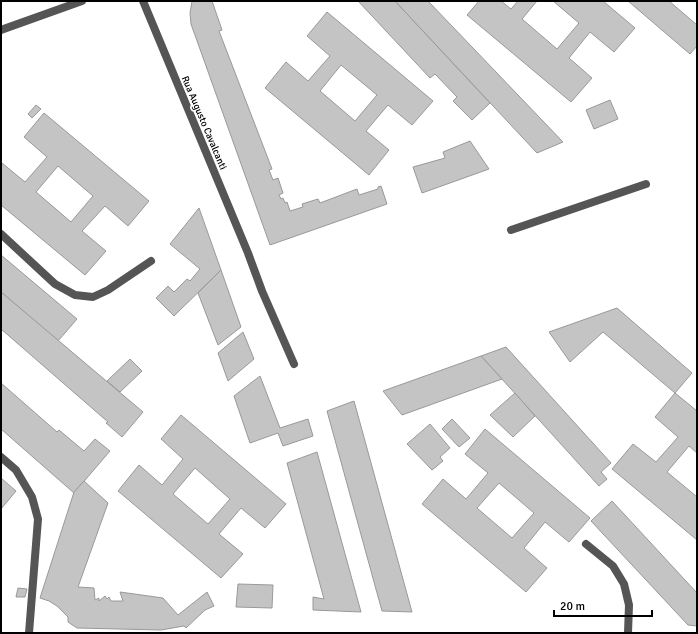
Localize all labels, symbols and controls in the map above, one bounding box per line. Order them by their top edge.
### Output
street label: Rua Augusto Cavalcanti [179,74,229,172]
scale bar [554,592,652,618]
text: 20 m [560,599,585,614]

